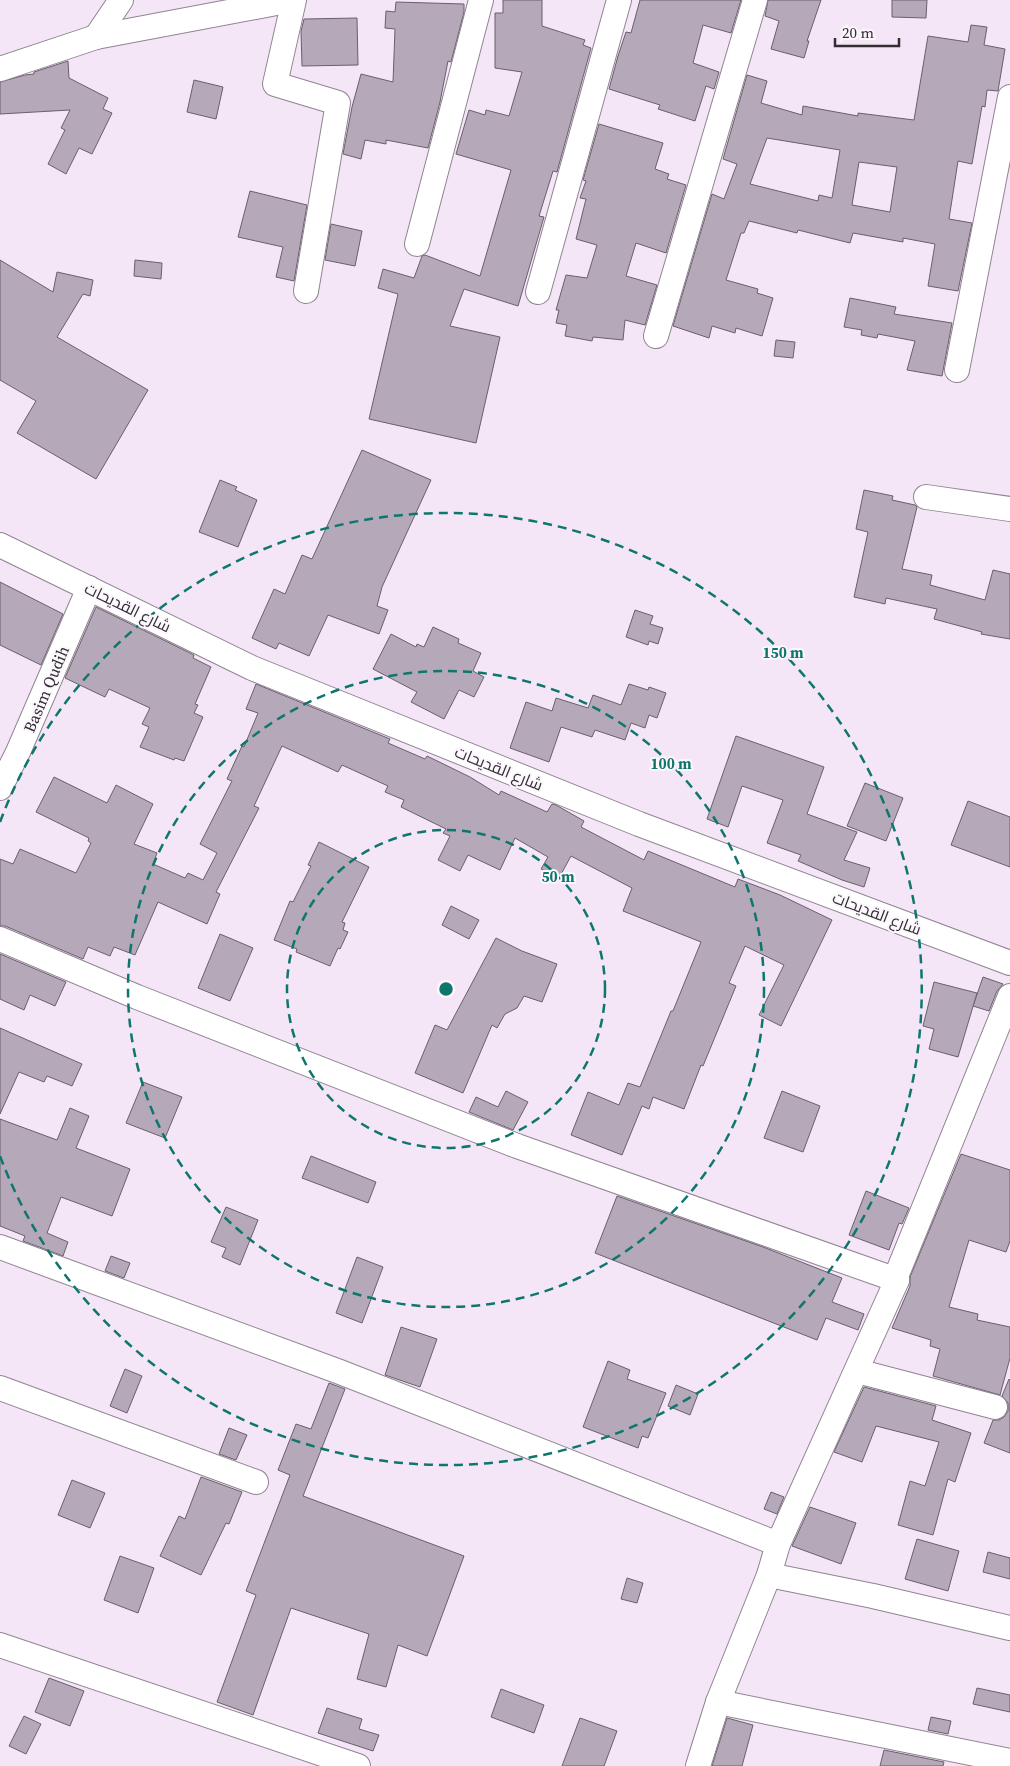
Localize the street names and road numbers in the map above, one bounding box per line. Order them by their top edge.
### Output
street label: شارع القديحات [81,577,175,638]
street label: Basim Qudih [18,642,74,736]
street label: شارع القديحات [451,740,546,797]
street label: شارع القديحات [829,886,925,941]

